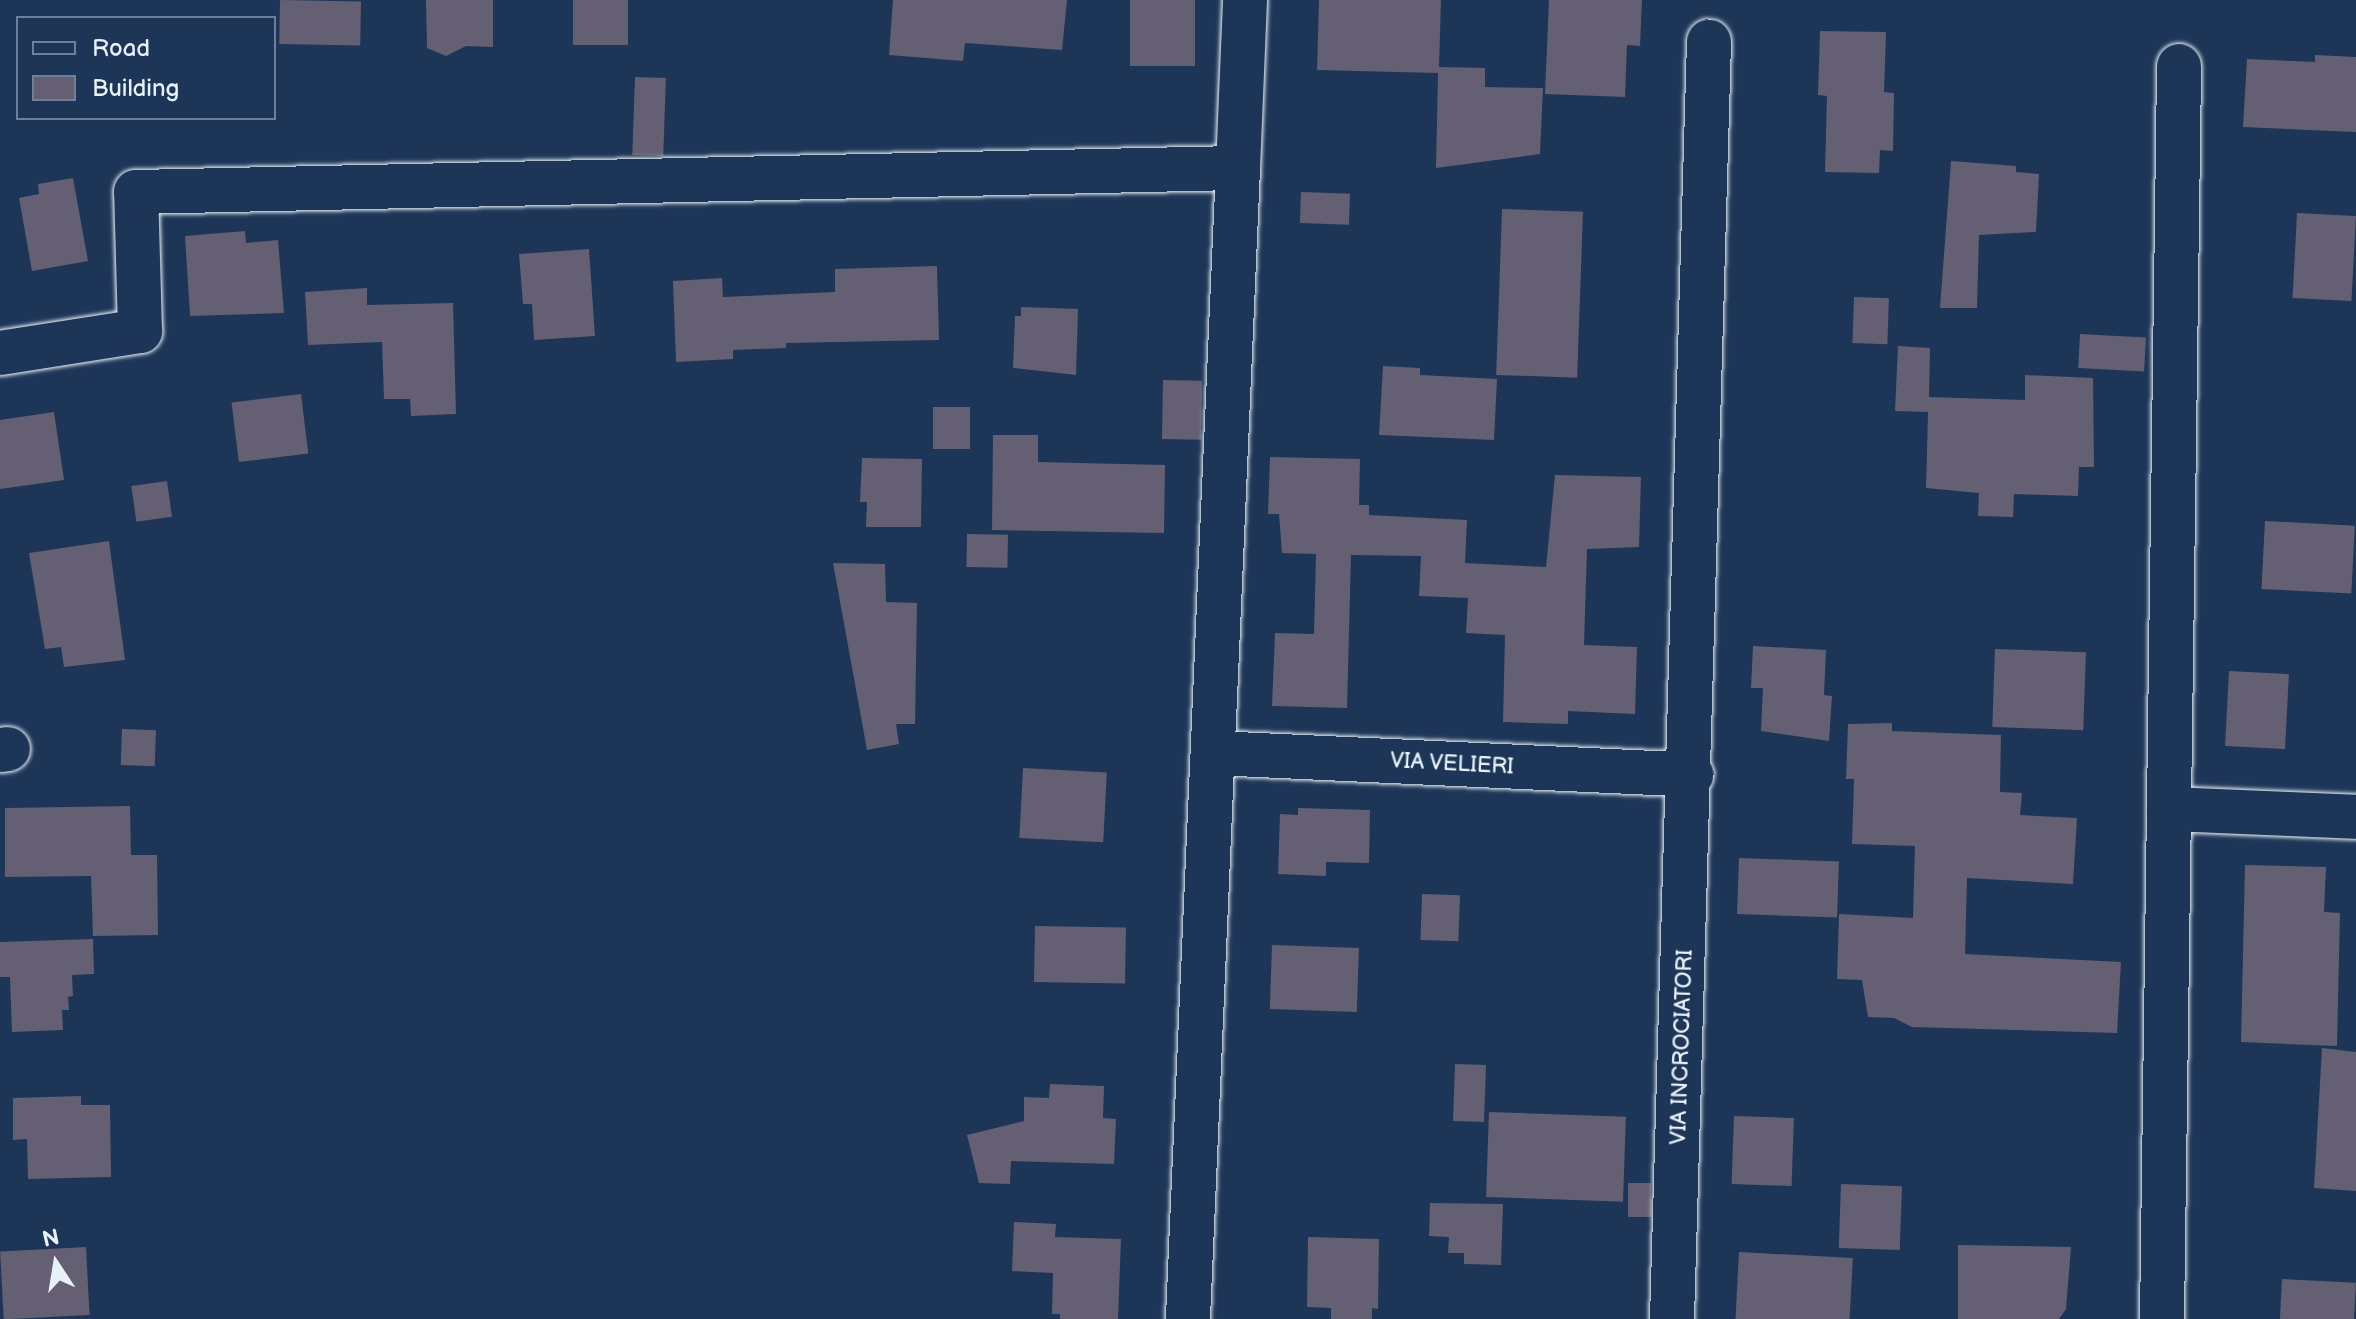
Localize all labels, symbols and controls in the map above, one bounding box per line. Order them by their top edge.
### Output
legend [16,16,276,120]
text: Road [92,34,150,63]
text: Building [92,74,179,103]
street label: VIA VELIERI [1389,748,1515,780]
street label: VIA INCROCIATORI [1665,949,1699,1145]
north arrow [16,1223,96,1303]
text: N [40,1224,62,1254]

